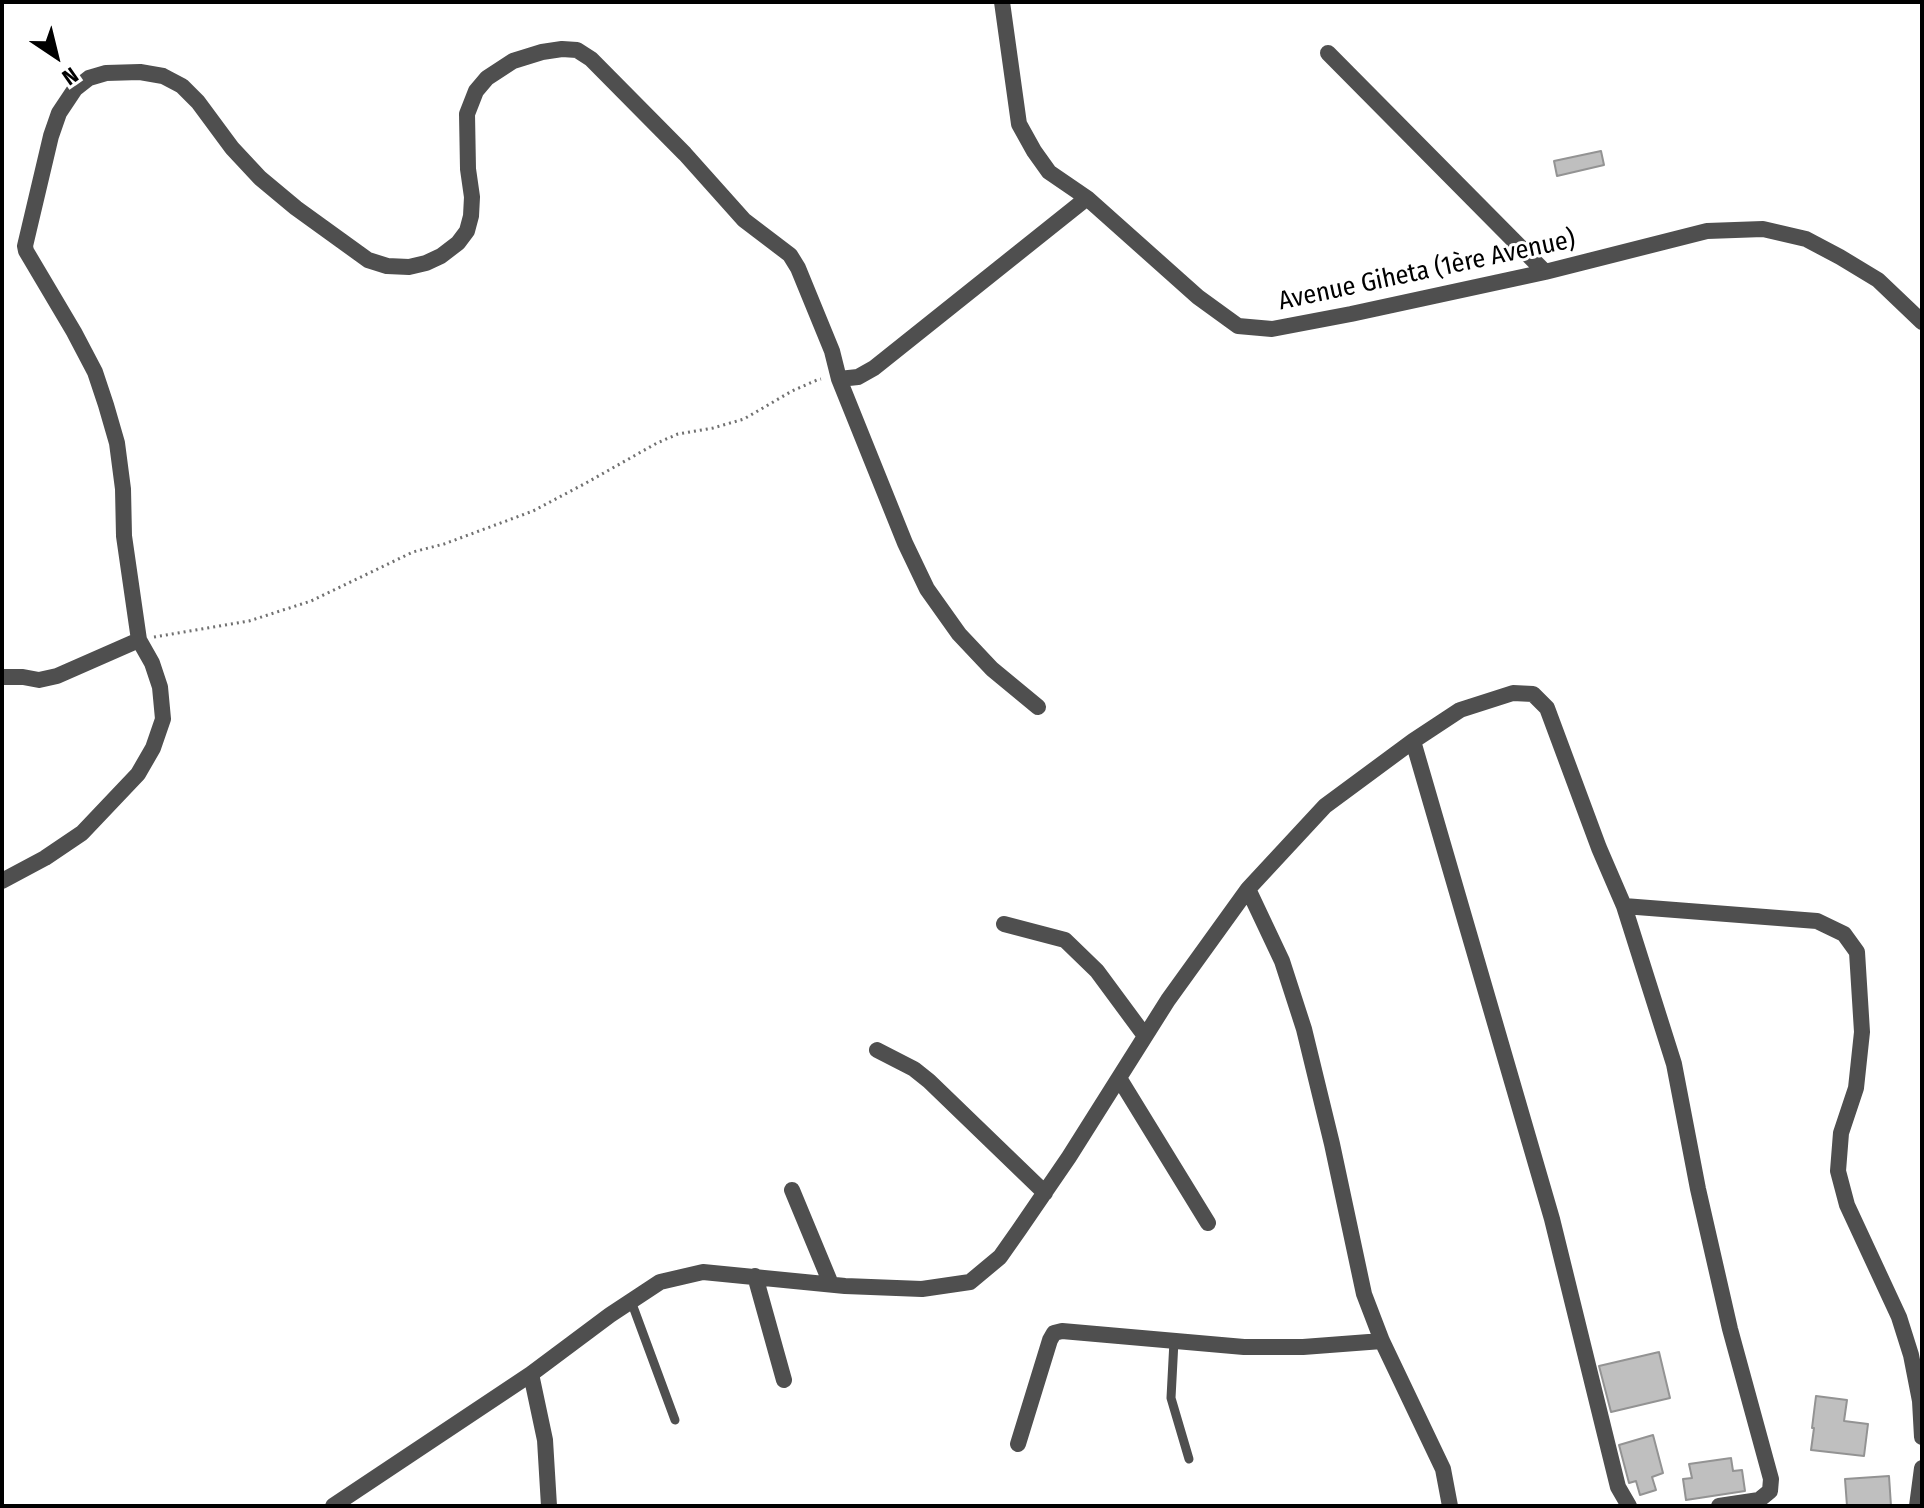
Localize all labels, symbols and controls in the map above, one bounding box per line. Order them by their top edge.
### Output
north arrow [16,16,96,96]
text: N [57,61,83,91]
street label: Avenue Giheta (1ère Avenue) [1276,224,1578,318]

